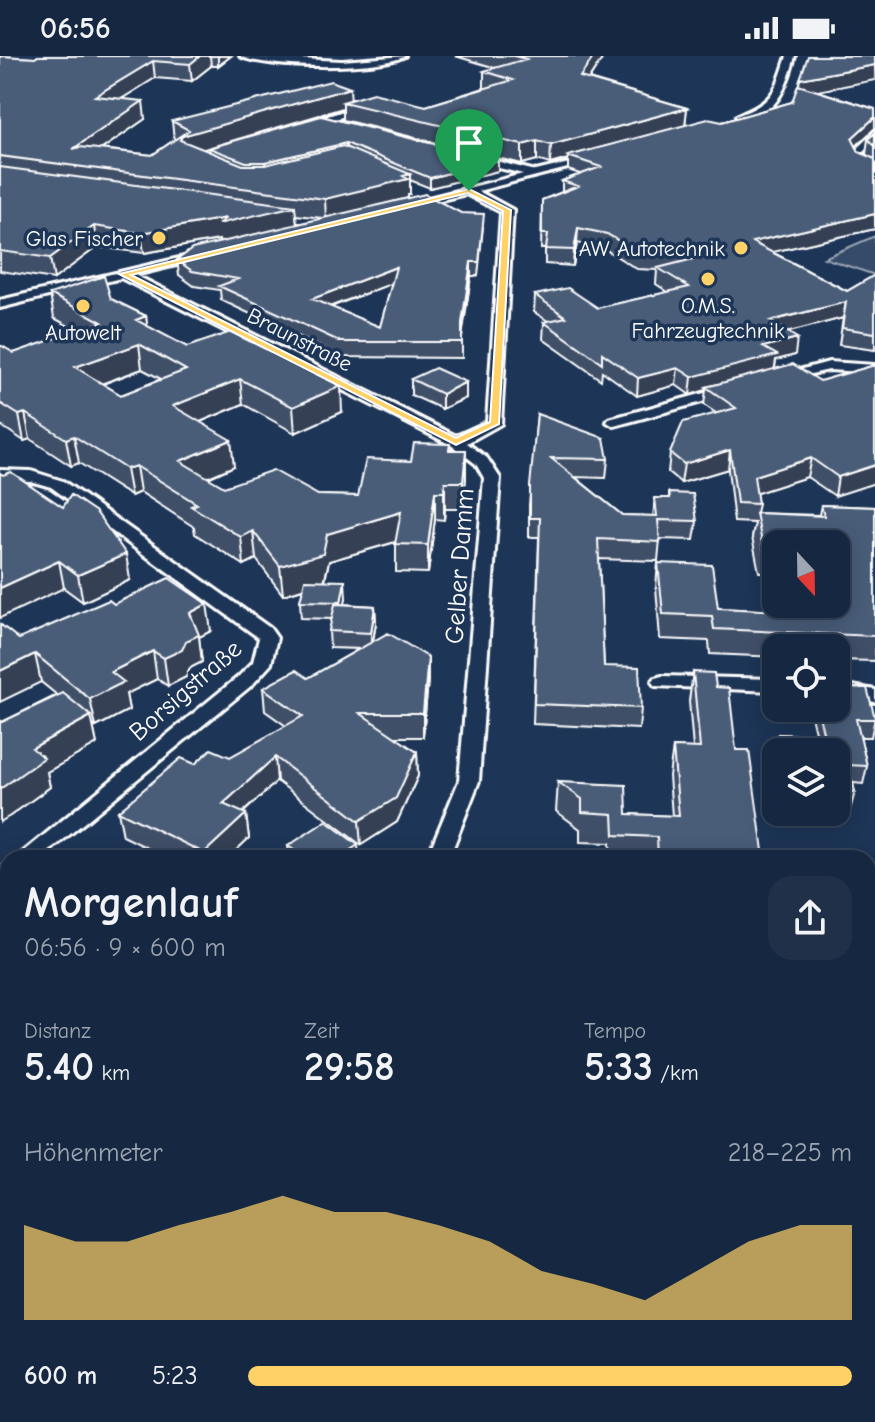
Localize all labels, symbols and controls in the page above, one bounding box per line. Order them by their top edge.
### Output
text: 06:56 [40,11,111,46]
pin [435,109,503,191]
icon: arrive [447,121,491,165]
place label: Glas Fischer [26,226,143,252]
marker: Glas Fischer [150,229,168,247]
place label: AW Autotechnik [579,236,725,262]
marker: AW Autotechnik [732,239,750,257]
marker: O.M.S. Fahrzeugtechnik [699,270,717,288]
place label: O.M.S. Fahrzeugtechnik [631,293,785,344]
marker: Autowelt [74,297,92,315]
street label: Braunstraße [243,302,356,377]
place label: Autowelt [45,320,122,346]
street label: Gelber Damm [440,487,480,645]
north arrow [762,530,850,618]
map controls [762,530,850,826]
street label: Borsigstraße [123,634,248,748]
button: locate [762,634,850,722]
button: layers [762,738,850,826]
button: share [768,876,852,960]
text: Morgenlauf [24,877,238,928]
text: 06:56 · 9 × 600 m [24,933,226,963]
text: Distanz [24,1018,91,1044]
text: Zeit [304,1018,339,1044]
text: Tempo [584,1018,646,1044]
text: 5.40 [24,1044,94,1090]
text: 29:58 [304,1044,395,1090]
text: 5:33 [584,1044,653,1090]
text: km [94,1060,130,1086]
text: /km [653,1060,699,1086]
text: Höhenmeter [24,1138,162,1168]
text: 218–225 m [728,1138,852,1168]
text: 600 m [24,1361,97,1391]
text: 5:23 [152,1361,198,1391]

